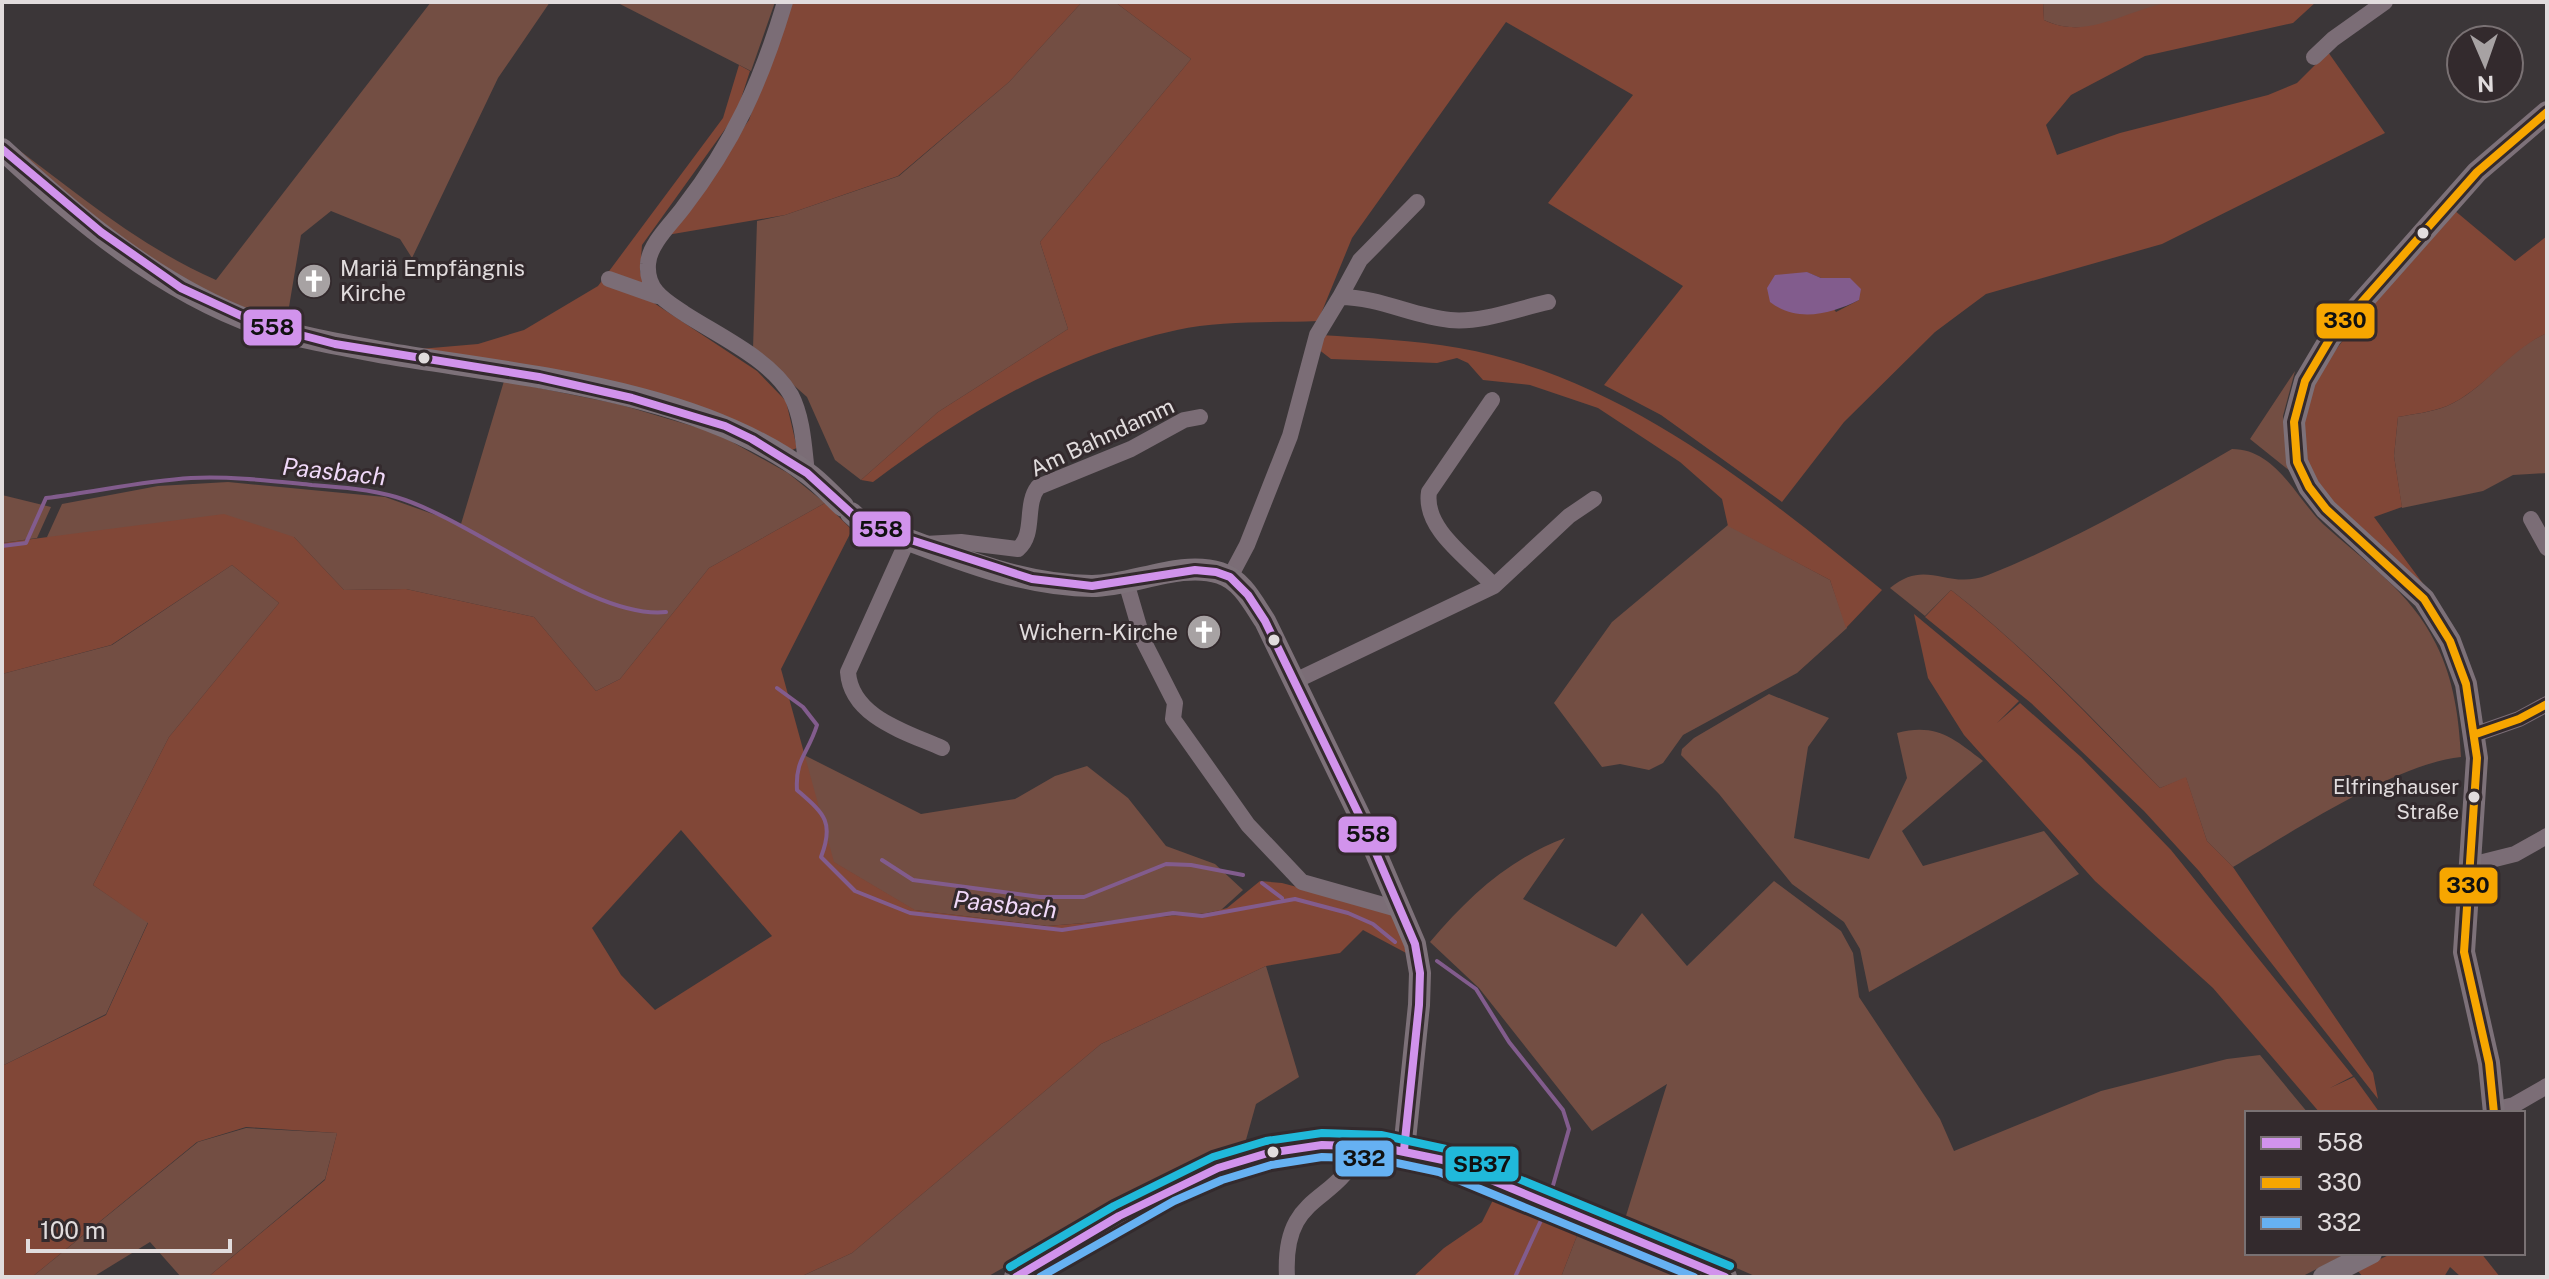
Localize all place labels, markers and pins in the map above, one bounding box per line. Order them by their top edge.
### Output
unlabelled marker [2415,225,2431,241]
place label: Mariä Empfängnis Kirche [340,255,525,306]
church icon: Mariä Empfängnis Kirche [295,262,333,300]
unlabelled marker [416,350,432,366]
church icon: Wichern-Kirche [1185,613,1223,651]
place label: Wichern-Kirche [1019,619,1178,645]
unlabelled marker [1266,632,1282,648]
place label: Elfringhauser Straße [2333,775,2459,824]
marker: Elfringhauser Straße [2466,789,2482,805]
unlabelled marker [1265,1144,1281,1160]

